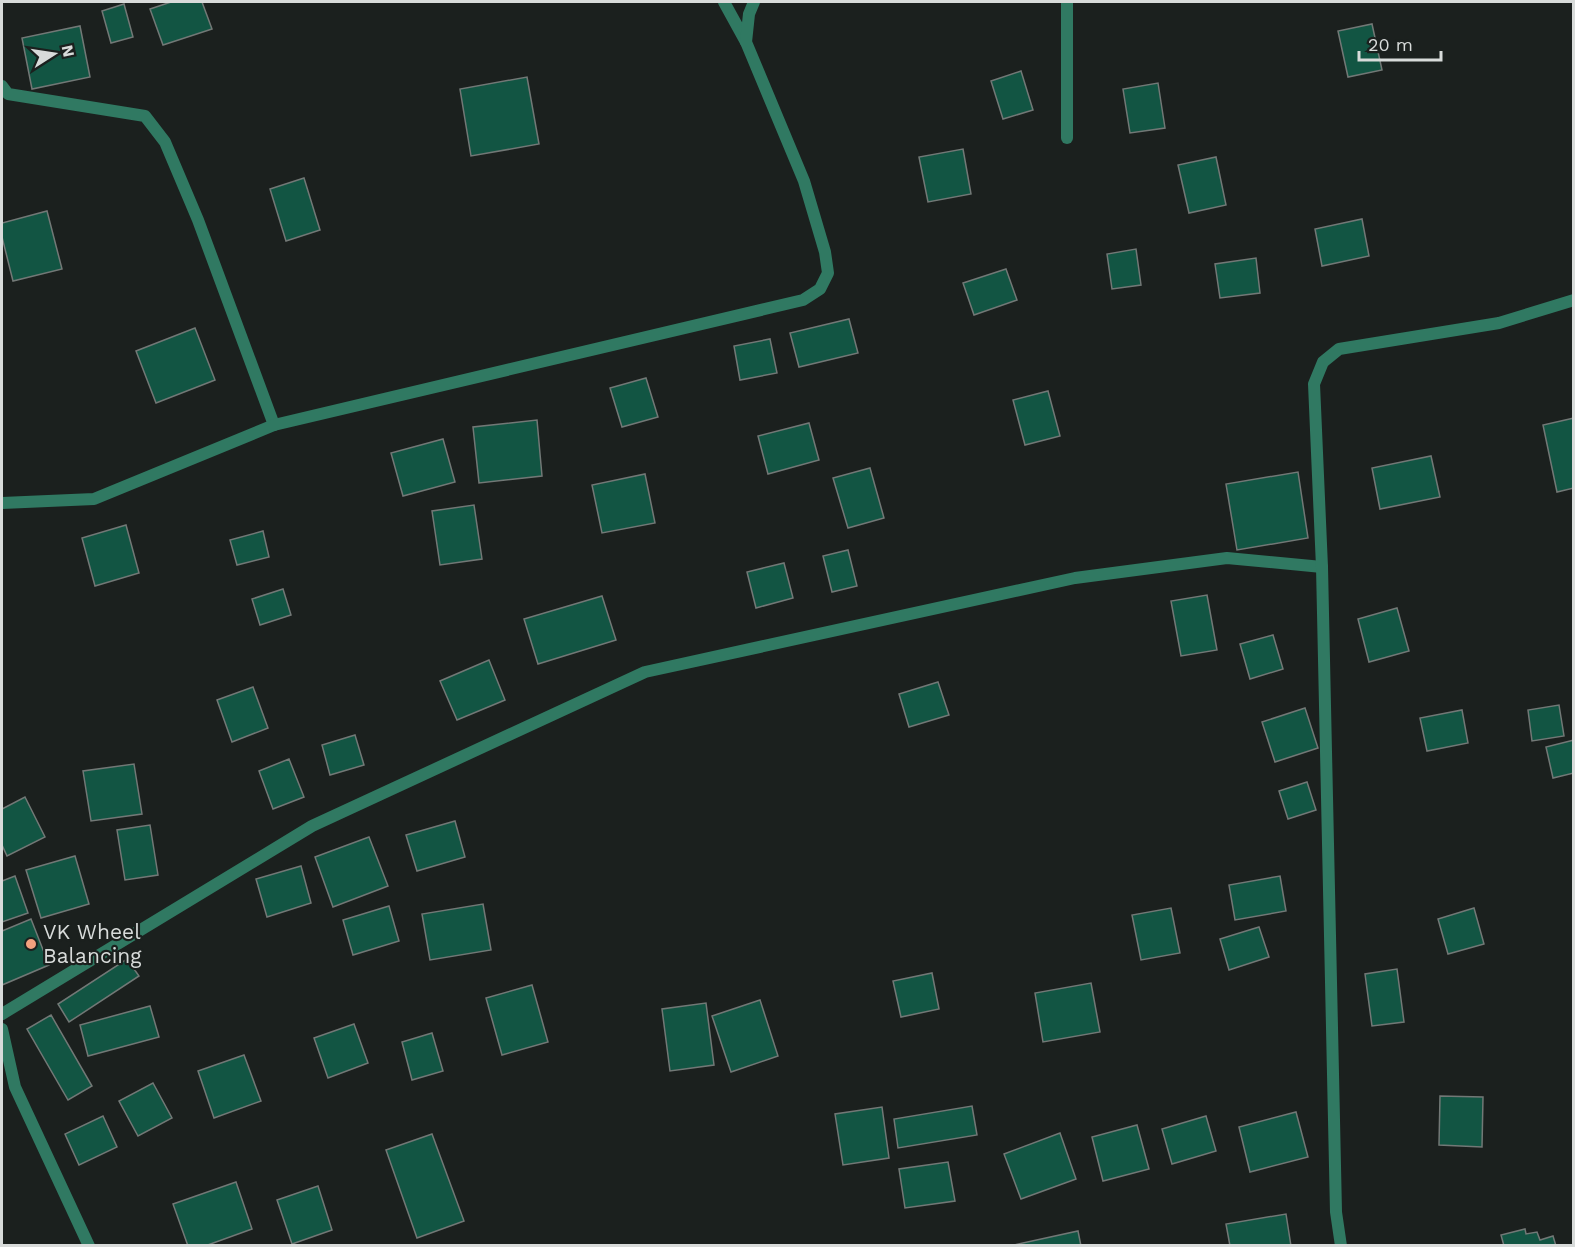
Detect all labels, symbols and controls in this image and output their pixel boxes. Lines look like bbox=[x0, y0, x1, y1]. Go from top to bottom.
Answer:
north arrow bbox=[24, 24, 84, 84]
scale bar bbox=[1359, 24, 1442, 62]
text: 20 m bbox=[1368, 34, 1413, 55]
text: N bbox=[58, 43, 79, 59]
place label: VK Wheel Balancing bbox=[43, 919, 142, 968]
marker: VK Wheel Balancing bbox=[24, 937, 38, 951]

